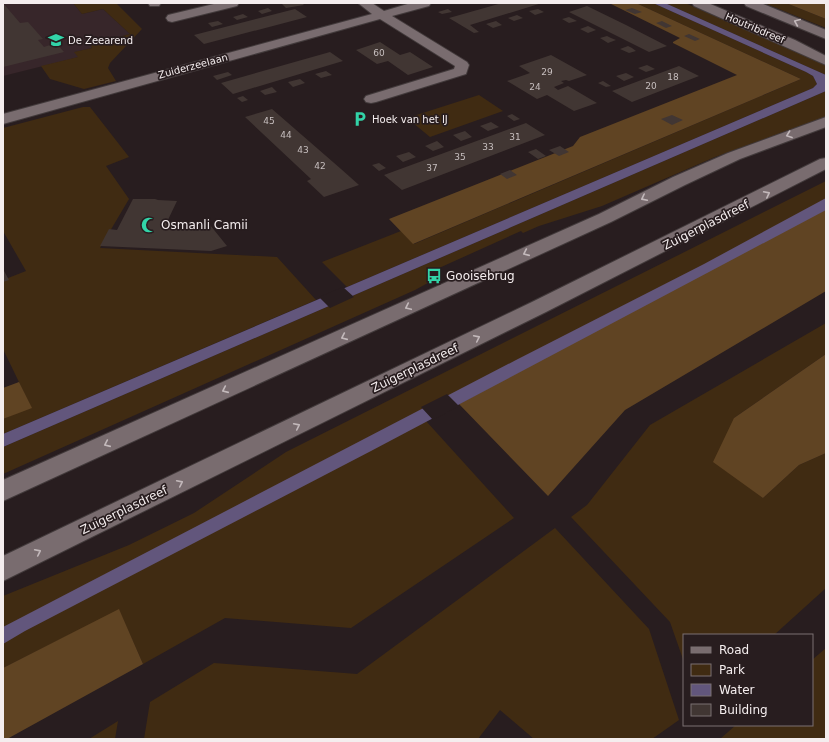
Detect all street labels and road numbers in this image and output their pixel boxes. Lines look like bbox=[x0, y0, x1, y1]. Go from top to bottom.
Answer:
street label: Houtribdreef bbox=[724, 11, 787, 46]
street label: Zuiderzeelaan bbox=[157, 51, 229, 81]
street label: Zuigerplasdreef bbox=[661, 197, 752, 253]
street label: Zuigerplasdreef bbox=[369, 341, 461, 395]
street label: Zuigerplasdreef bbox=[78, 483, 170, 537]

